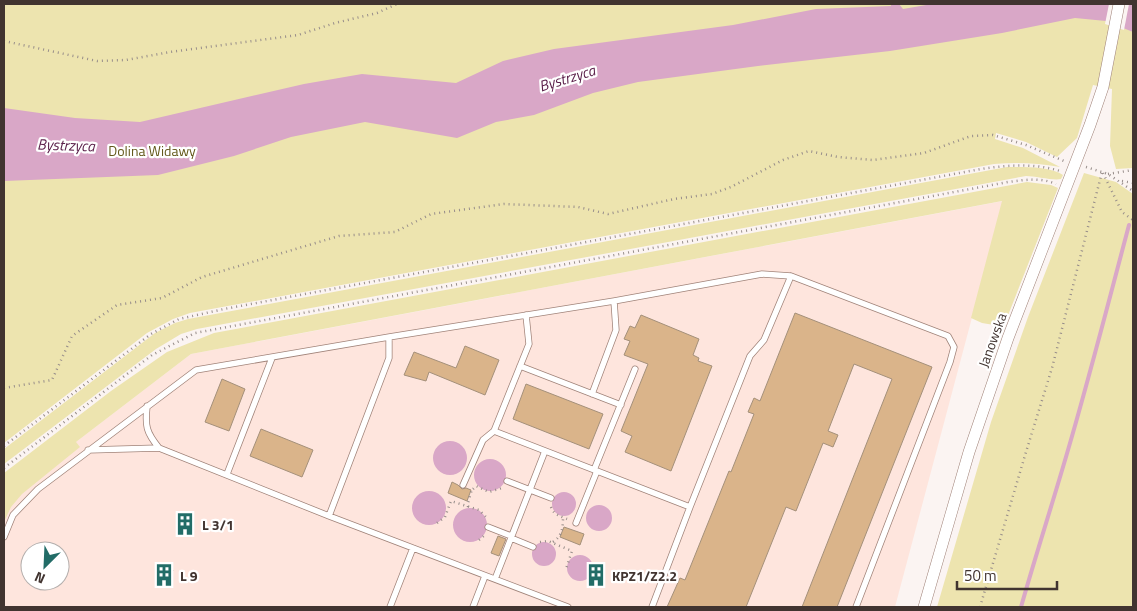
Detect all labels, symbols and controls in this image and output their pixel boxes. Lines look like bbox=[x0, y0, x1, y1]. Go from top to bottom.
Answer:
water label: Bystrzyca bbox=[536, 58, 599, 97]
water label: Bystrzyca bbox=[37, 133, 97, 158]
park label: Dolina Widawy bbox=[108, 140, 196, 161]
street label: Janowska bbox=[972, 310, 1012, 370]
building icon: L 3/1 bbox=[172, 511, 198, 537]
place label: L 3/1 bbox=[202, 514, 234, 535]
north arrow bbox=[20, 541, 70, 591]
scale bar bbox=[957, 558, 1057, 590]
building icon: L 9 bbox=[151, 562, 177, 588]
building icon: KPZ1/Z2.2 bbox=[583, 562, 609, 588]
text: 50 m bbox=[964, 564, 997, 587]
place label: L 9 bbox=[180, 565, 198, 586]
place label: KPZ1/Z2.2 bbox=[612, 565, 677, 586]
text: N bbox=[31, 567, 48, 590]

